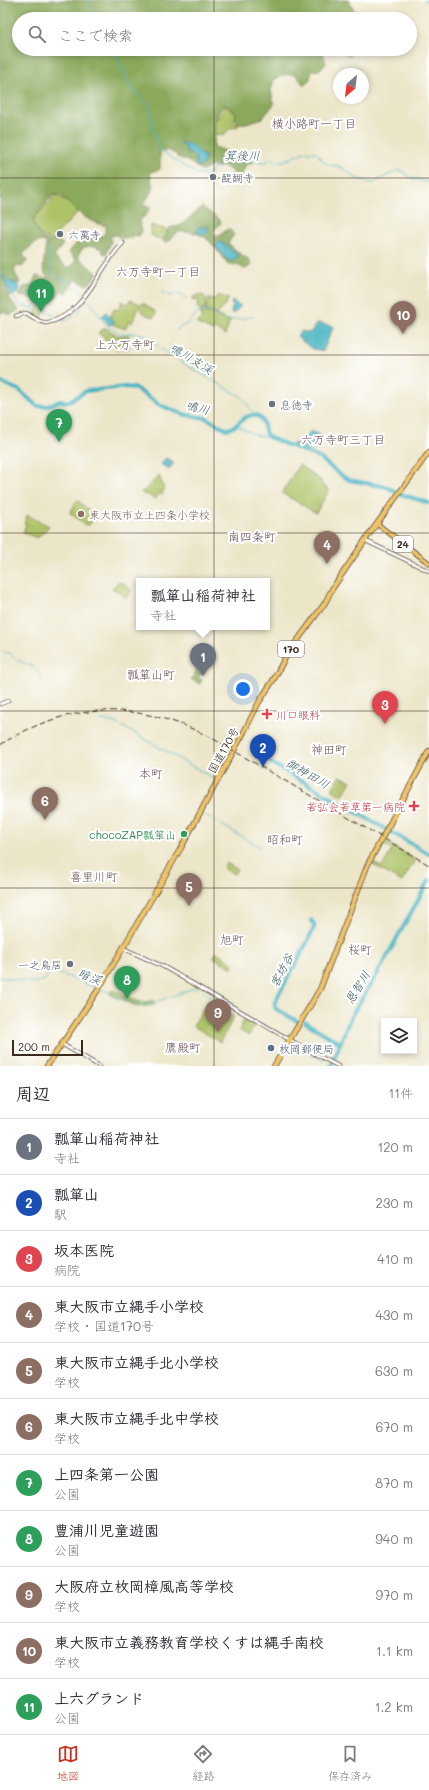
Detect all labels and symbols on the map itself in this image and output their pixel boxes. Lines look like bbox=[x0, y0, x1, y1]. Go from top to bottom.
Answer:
north arrow bbox=[333, 68, 369, 104]
district label: 横小路町一丁目 bbox=[272, 115, 356, 131]
water label: 箕後川 bbox=[224, 147, 260, 163]
place label: 醍醐寺 bbox=[221, 170, 254, 185]
marker: 醍醐寺 bbox=[208, 172, 218, 182]
place label: 六萬寺 bbox=[68, 227, 101, 242]
marker: 六萬寺 bbox=[55, 229, 65, 239]
district label: 六万寺町一丁目 bbox=[116, 263, 200, 279]
pin: 11 bbox=[28, 279, 54, 312]
pin: 10 bbox=[390, 301, 416, 334]
district label: 上六万寺町 bbox=[95, 336, 155, 352]
water label: 鳴川支渓 bbox=[167, 339, 218, 378]
water label: 鳴川 bbox=[184, 396, 212, 418]
place label: 息徳寺 bbox=[280, 397, 313, 412]
marker: 息徳寺 bbox=[267, 399, 277, 409]
pin: 7 bbox=[46, 409, 72, 442]
district label: 六万寺町三丁目 bbox=[301, 431, 385, 447]
place label: 東大阪市立上四条小学校 bbox=[89, 507, 210, 522]
marker: 東大阪市立上四条小学校 bbox=[76, 509, 86, 519]
district label: 南四条町 bbox=[228, 528, 276, 544]
pin: 4 bbox=[314, 531, 340, 564]
road number: 24 bbox=[393, 536, 413, 552]
road number: 170 bbox=[278, 641, 304, 657]
pin: 1 bbox=[190, 643, 216, 676]
district label: 瓢箪山町 bbox=[127, 666, 175, 682]
your location bbox=[233, 679, 253, 699]
pin: 3 bbox=[372, 691, 398, 724]
place label: 川口眼科 bbox=[276, 707, 320, 722]
marker: 川口眼科 bbox=[261, 708, 273, 720]
street label: 国道170号 bbox=[204, 724, 242, 776]
pin: 2 bbox=[250, 734, 276, 767]
district label: 神田町 bbox=[311, 741, 347, 757]
water label: 御神田川 bbox=[283, 754, 333, 792]
district label: 本町 bbox=[139, 765, 163, 781]
pin: 6 bbox=[32, 787, 58, 820]
place label: 若弘会若草第一病院 bbox=[306, 799, 405, 814]
marker: 若弘会若草第一病院 bbox=[408, 800, 420, 812]
place label: chocoZAP瓢箪山 bbox=[89, 827, 176, 842]
marker: chocoZAP瓢箪山 bbox=[179, 829, 189, 839]
district label: 昭和町 bbox=[267, 831, 303, 847]
district label: 喜里川町 bbox=[70, 868, 118, 884]
pin: 5 bbox=[176, 873, 202, 906]
district label: 旭町 bbox=[220, 931, 244, 947]
district label: 桜町 bbox=[348, 941, 372, 957]
water label: 客坊谷 bbox=[265, 949, 297, 990]
place label: 一之鳥居 bbox=[18, 957, 62, 972]
marker: 一之鳥居 bbox=[65, 959, 75, 969]
water label: 暗渓 bbox=[76, 964, 105, 988]
pin: 8 bbox=[114, 966, 140, 999]
water label: 恩智川 bbox=[341, 967, 373, 1007]
pin: 9 bbox=[205, 999, 231, 1032]
scale bar bbox=[12, 1038, 83, 1057]
district label: 鷹殿町 bbox=[165, 1039, 201, 1055]
place label: 枚岡郵便局 bbox=[279, 1041, 334, 1056]
marker: 枚岡郵便局 bbox=[266, 1043, 276, 1053]

